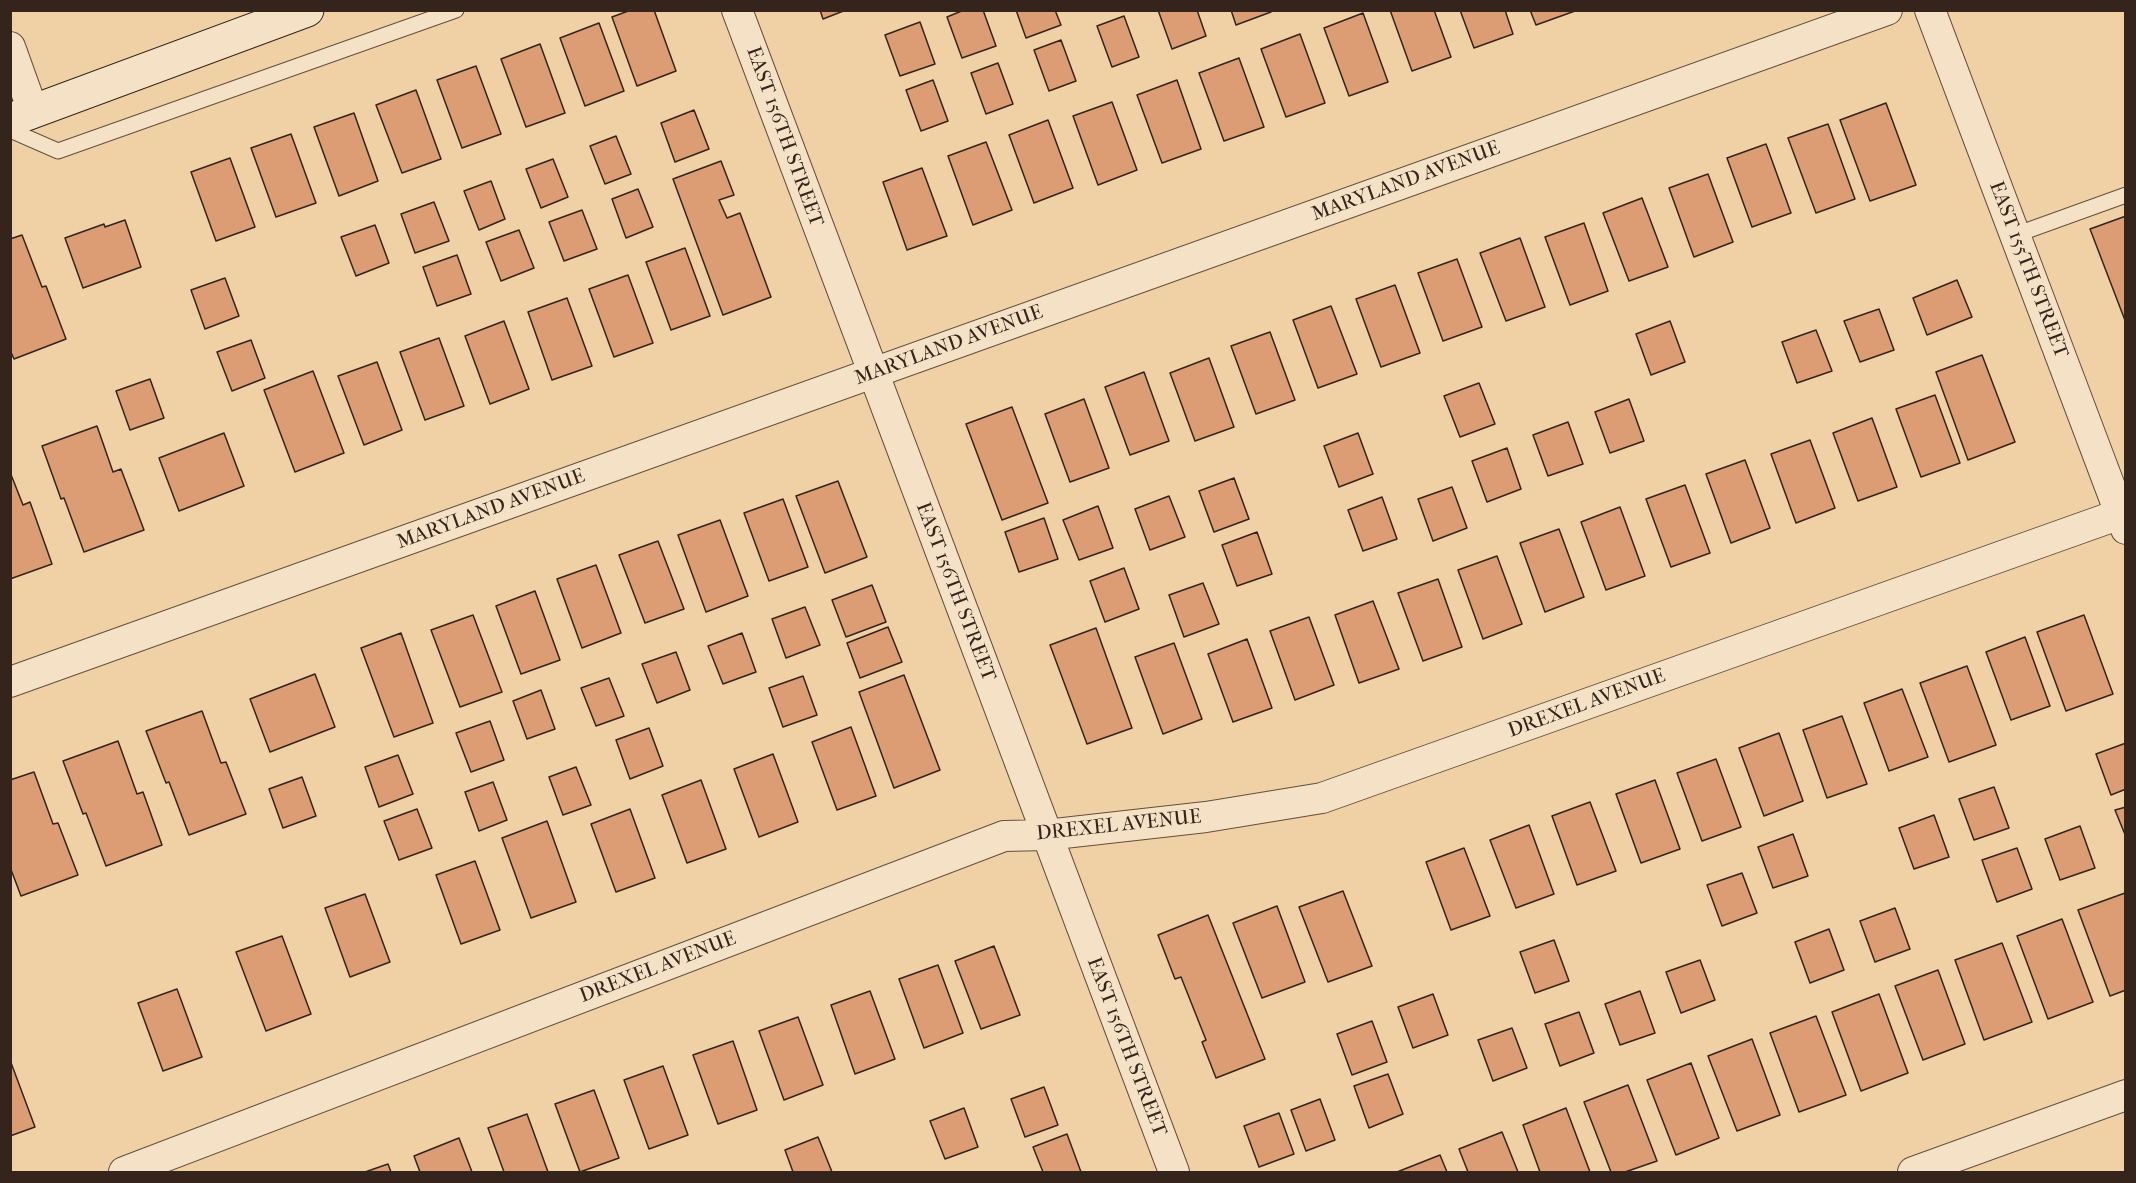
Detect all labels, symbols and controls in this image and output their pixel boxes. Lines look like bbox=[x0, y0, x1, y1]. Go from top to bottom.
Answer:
street label: EAST 156TH STREET bbox=[740, 44, 828, 230]
street label: MARYLAND AVENUE bbox=[1309, 137, 1503, 227]
street label: EAST 155TH STREET bbox=[1983, 178, 2073, 362]
street label: MARYLAND AVENUE bbox=[852, 301, 1046, 391]
street label: MARYLAND AVENUE bbox=[394, 465, 588, 555]
street label: EAST 156TH STREET bbox=[910, 499, 1000, 685]
street label: DREXEL AVENUE bbox=[1505, 664, 1669, 744]
street label: DREXEL AVENUE bbox=[1035, 805, 1203, 847]
street label: DREXEL AVENUE bbox=[576, 927, 740, 1009]
street label: EAST 156TH STREET bbox=[1081, 954, 1171, 1140]

